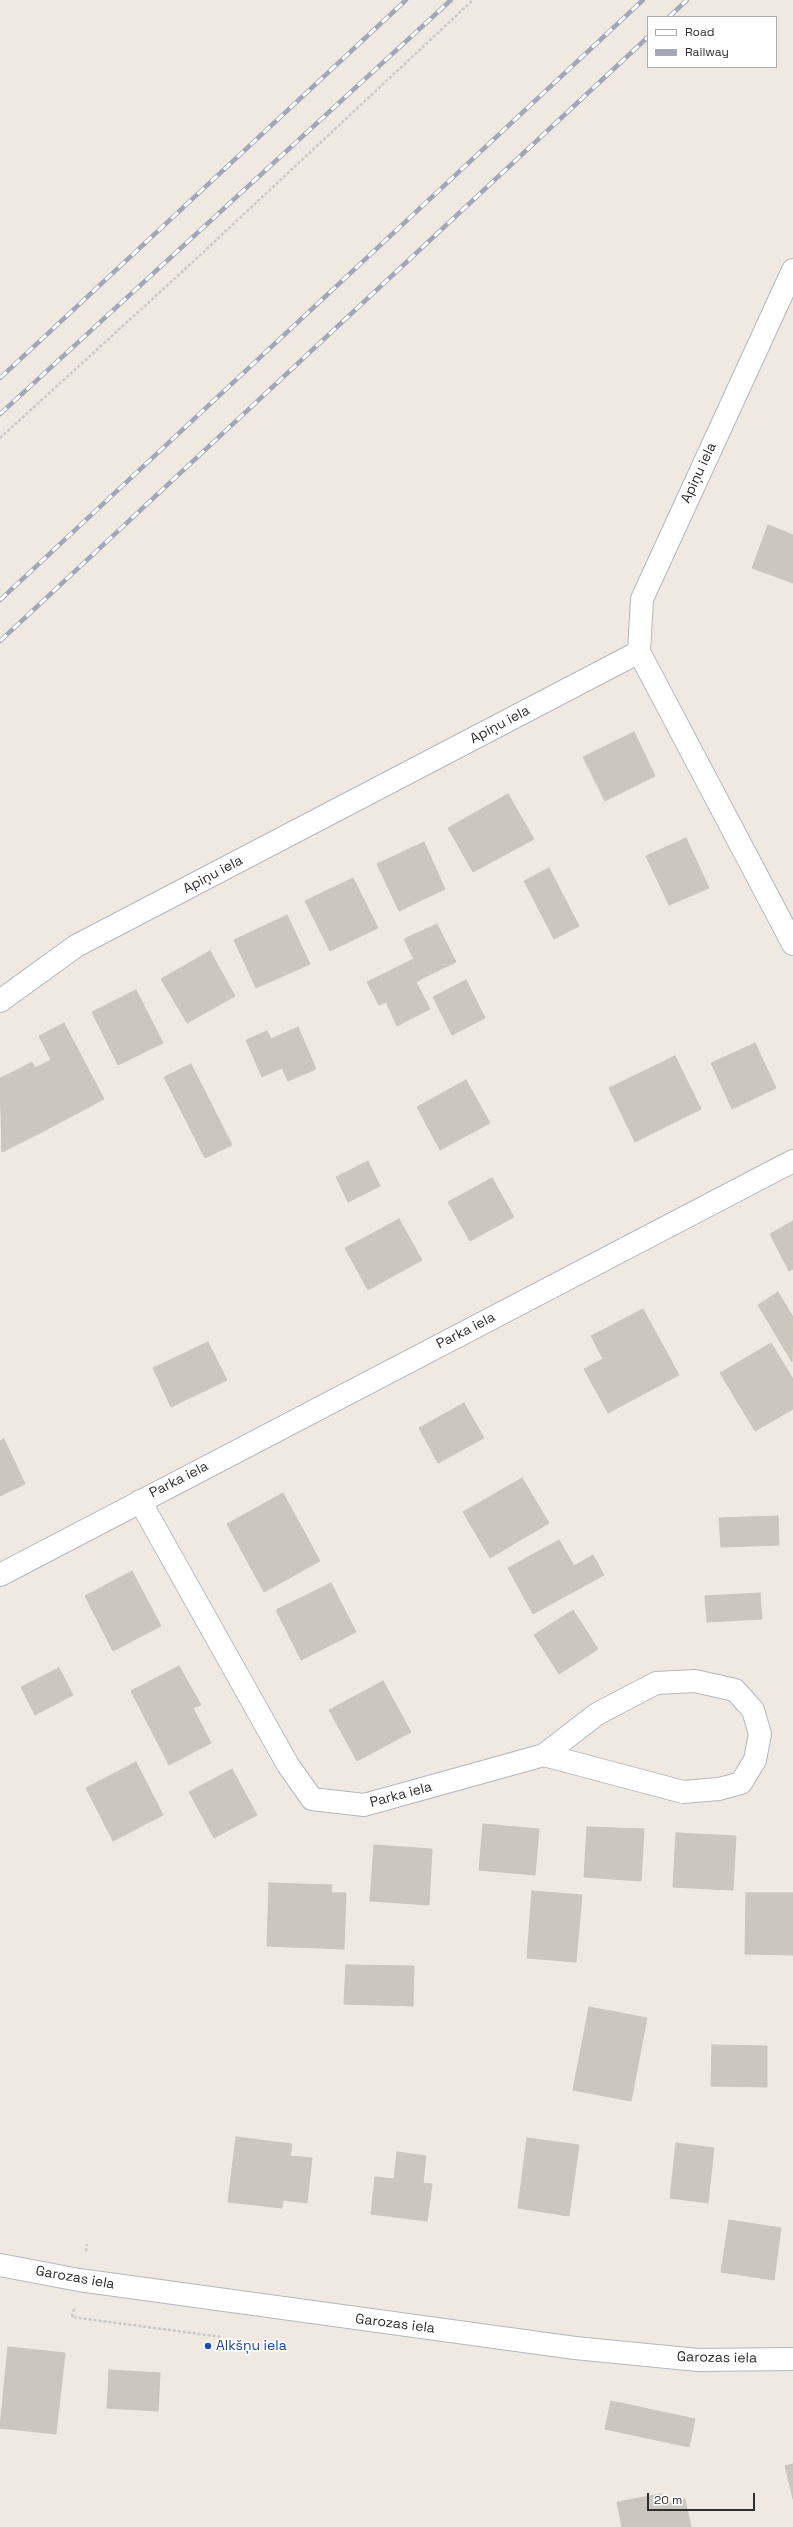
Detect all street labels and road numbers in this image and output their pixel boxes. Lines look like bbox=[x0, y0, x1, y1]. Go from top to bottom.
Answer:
street label: Apiņu iela bbox=[678, 440, 720, 506]
street label: Apiņu iela bbox=[467, 702, 533, 748]
street label: Apiņu iela bbox=[180, 852, 246, 898]
street label: Parka iela bbox=[434, 1309, 498, 1353]
street label: Parka iela bbox=[147, 1458, 211, 1502]
street label: Parka iela bbox=[368, 1779, 434, 1811]
street label: Garozas iela bbox=[34, 2263, 116, 2293]
street label: Garozas iela bbox=[354, 2311, 436, 2337]
street label: Garozas iela bbox=[677, 2349, 757, 2367]

